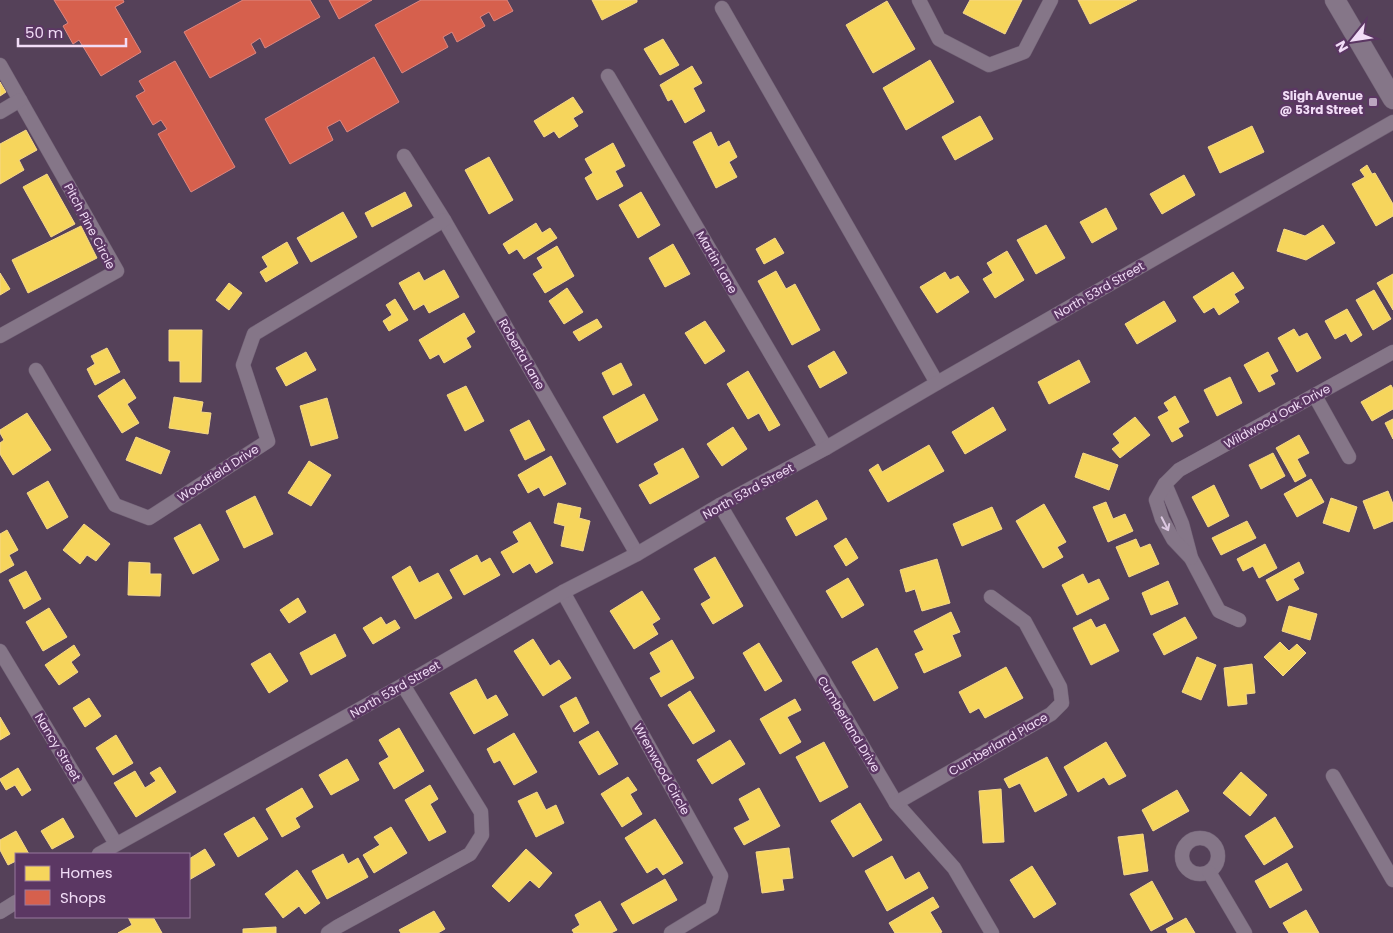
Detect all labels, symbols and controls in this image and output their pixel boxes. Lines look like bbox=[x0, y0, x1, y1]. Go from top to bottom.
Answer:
scale bar bbox=[18, 15, 125, 47]
north arrow bbox=[1328, 15, 1378, 65]
text: 50 m bbox=[25, 22, 63, 43]
text: N bbox=[1330, 37, 1353, 56]
place label: Sligh Avenue @ 53rd Street bbox=[1280, 87, 1364, 118]
marker: Sligh Avenue @ 53rd Street bbox=[1367, 96, 1379, 108]
street label: Pitch Pine Circle bbox=[60, 180, 120, 272]
street label: Martin Lane bbox=[692, 228, 742, 296]
street label: North 53rd Street bbox=[1051, 257, 1147, 323]
street label: Roberta Lane bbox=[495, 315, 549, 393]
street label: Wildwood Oak Drive bbox=[1221, 380, 1333, 452]
street label: Woodfield Drive bbox=[174, 440, 262, 506]
street label: North 53rd Street bbox=[700, 459, 796, 523]
one-way arrow bbox=[1161, 516, 1170, 531]
street label: North 53rd Street bbox=[347, 656, 443, 722]
street label: Cumberland Drive bbox=[814, 673, 884, 775]
street label: Cumberland Place bbox=[945, 709, 1051, 779]
street label: Nancy Street bbox=[31, 710, 85, 784]
street label: Wrenwood Circle bbox=[630, 720, 694, 818]
legend bbox=[15, 853, 190, 918]
text: Homes bbox=[60, 862, 113, 883]
text: Shops bbox=[60, 887, 106, 908]

